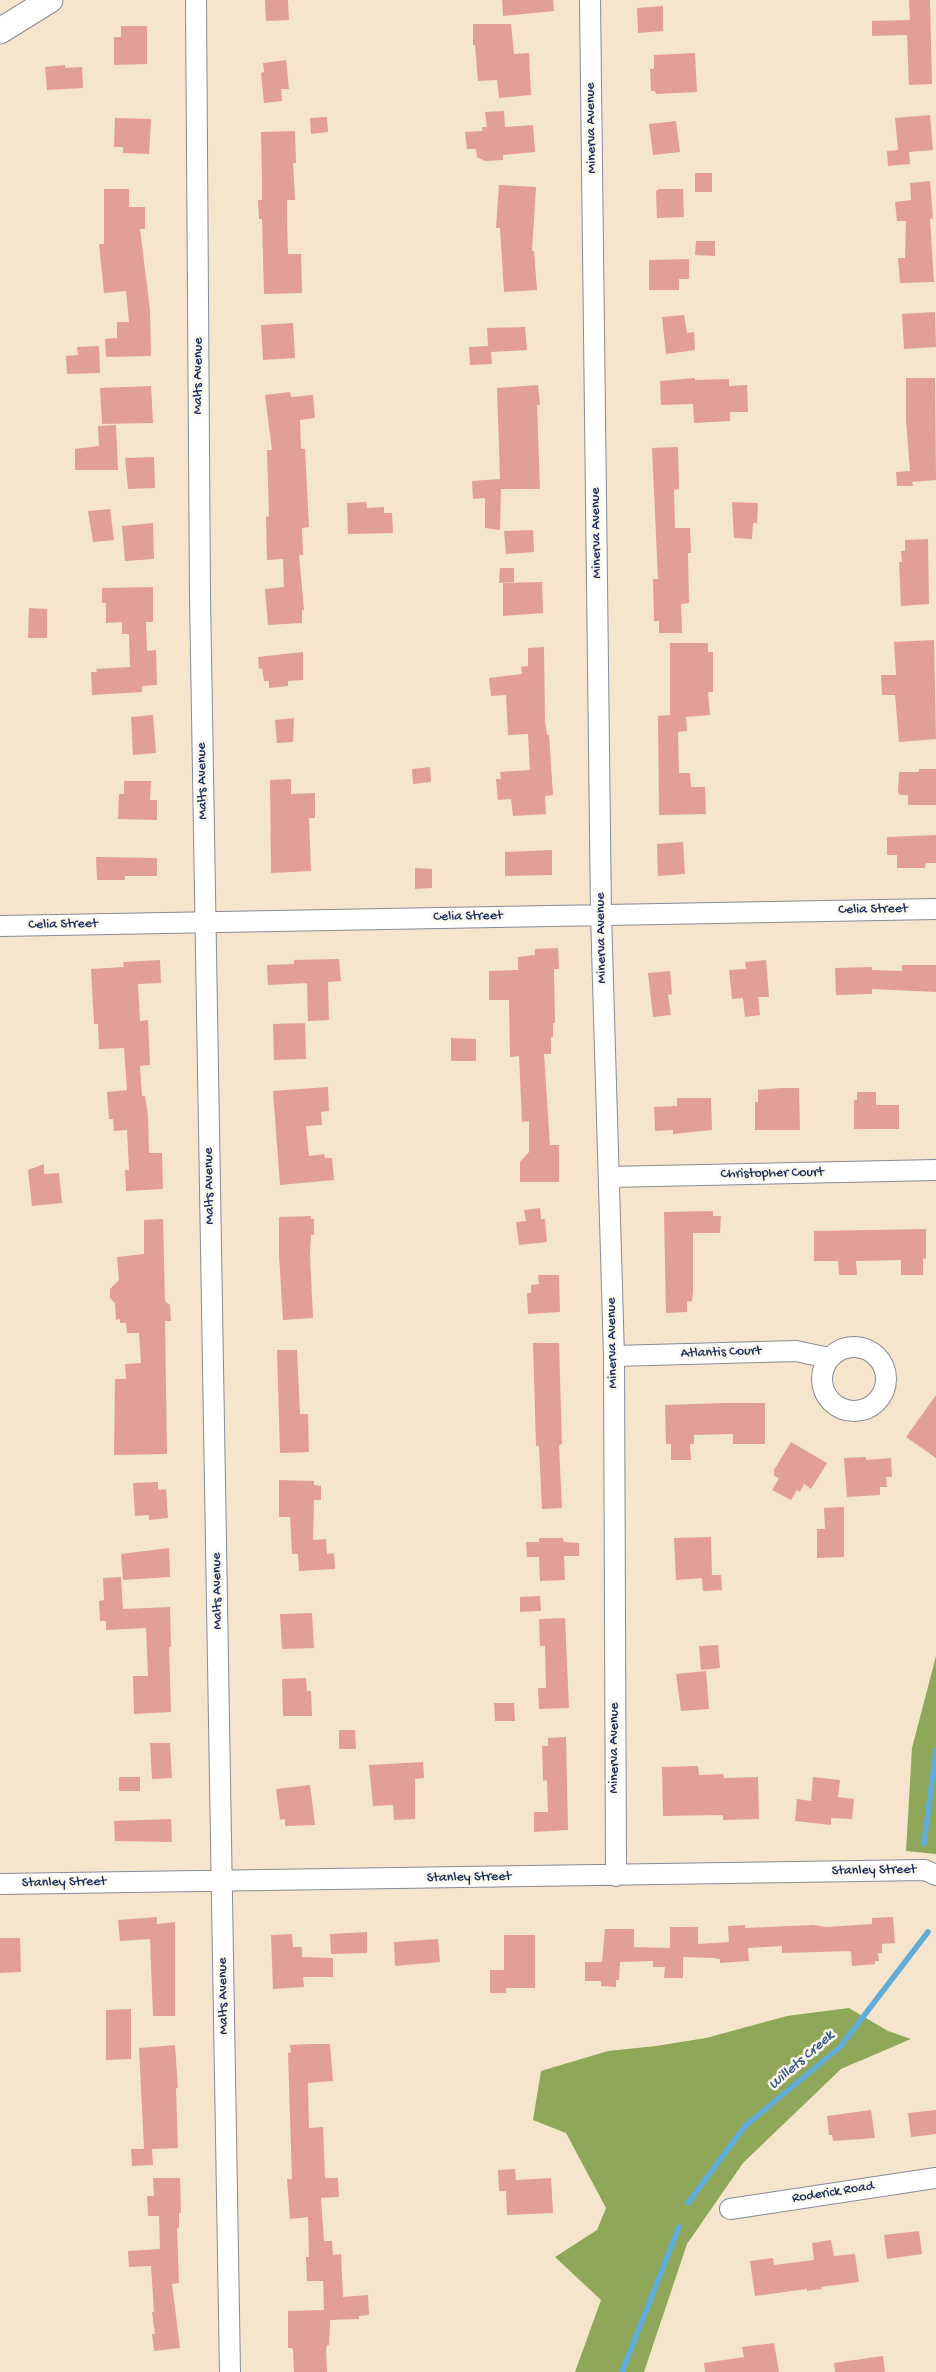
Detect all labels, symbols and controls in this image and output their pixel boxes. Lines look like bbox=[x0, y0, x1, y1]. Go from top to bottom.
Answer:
street label: Minerva Avenue bbox=[583, 82, 601, 174]
street label: Malts Avenue bbox=[191, 338, 207, 414]
street label: Minerva Avenue bbox=[588, 487, 606, 579]
street label: Malts Avenue bbox=[194, 742, 212, 820]
street label: Minerva Avenue bbox=[593, 892, 611, 984]
street label: Celia Street bbox=[838, 901, 908, 919]
street label: Celia Street bbox=[433, 908, 503, 926]
street label: Celia Street bbox=[28, 916, 98, 934]
street label: Malts Avenue bbox=[201, 1147, 219, 1225]
street label: Christopher Court bbox=[720, 1165, 824, 1183]
street label: Minerva Avenue bbox=[604, 1297, 622, 1389]
street label: Atlantis Court bbox=[680, 1343, 762, 1363]
street label: Malts Avenue bbox=[209, 1552, 227, 1630]
street label: Minerva Avenue bbox=[607, 1703, 623, 1793]
street label: Stanley Street bbox=[832, 1862, 916, 1880]
street label: Stanley Street bbox=[427, 1869, 511, 1887]
street label: Stanley Street bbox=[22, 1874, 106, 1892]
street label: Malts Avenue bbox=[215, 1957, 233, 2035]
water label: Willets Creek bbox=[765, 2028, 839, 2094]
street label: Roderick Road bbox=[791, 2178, 875, 2208]

